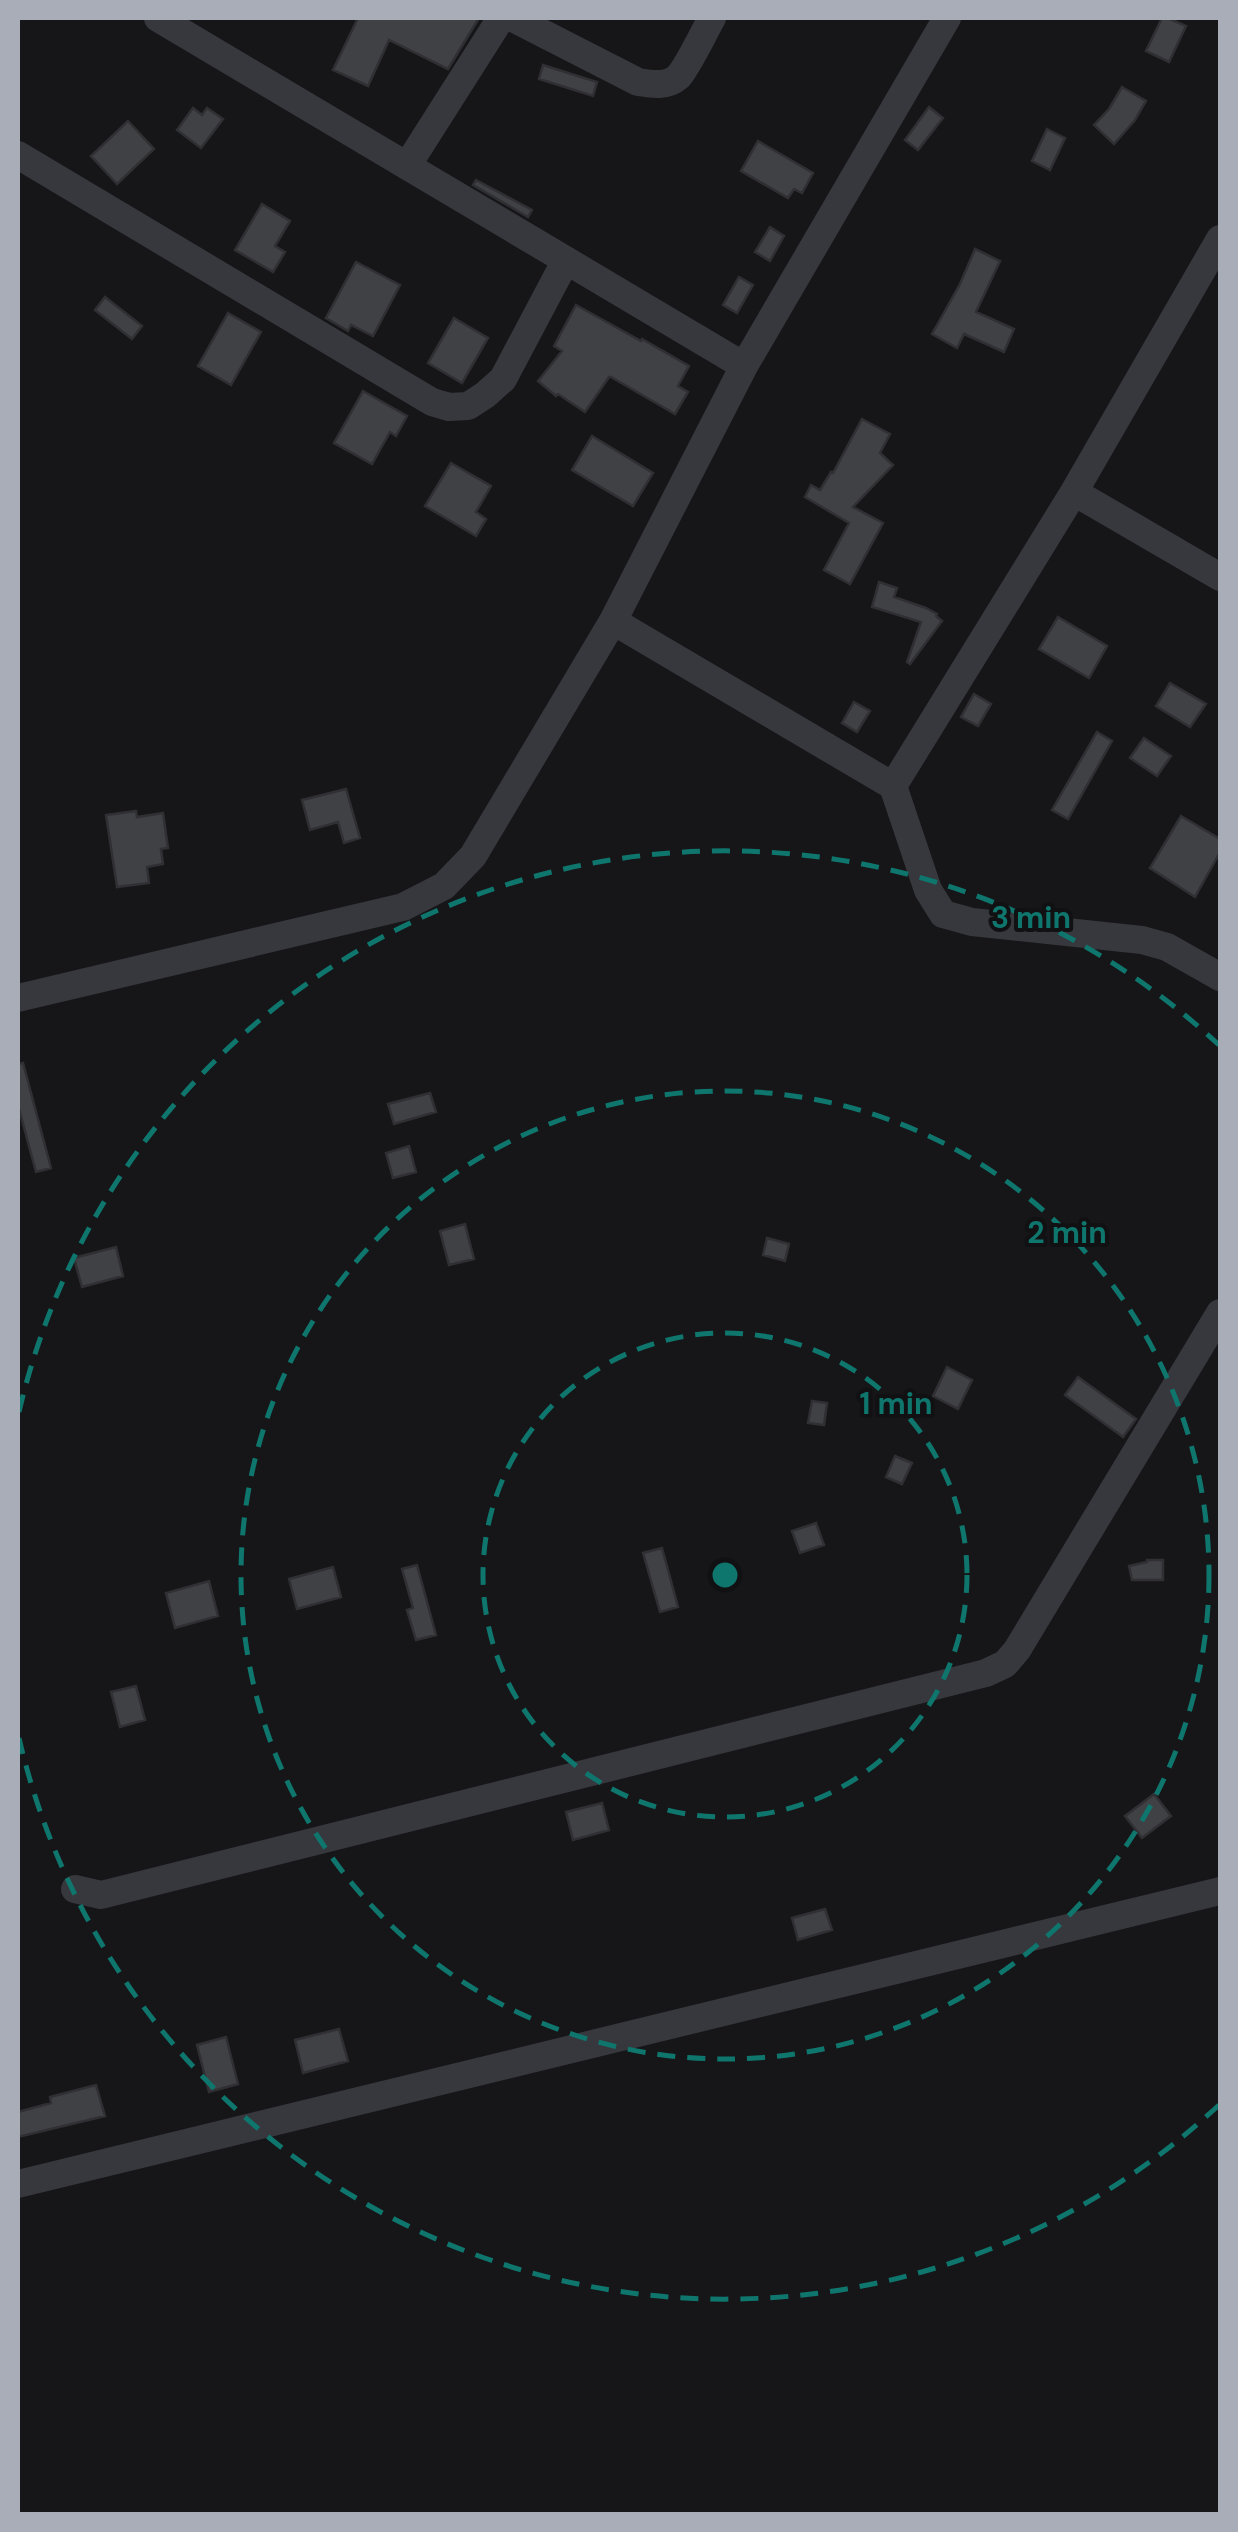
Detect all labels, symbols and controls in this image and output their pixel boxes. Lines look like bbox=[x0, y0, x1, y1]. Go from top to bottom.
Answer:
text: 3 min bbox=[991, 898, 1071, 937]
text: 2 min bbox=[1027, 1213, 1107, 1252]
text: 1 min bbox=[860, 1384, 932, 1423]
centre of rings bbox=[707, 1557, 743, 1593]

